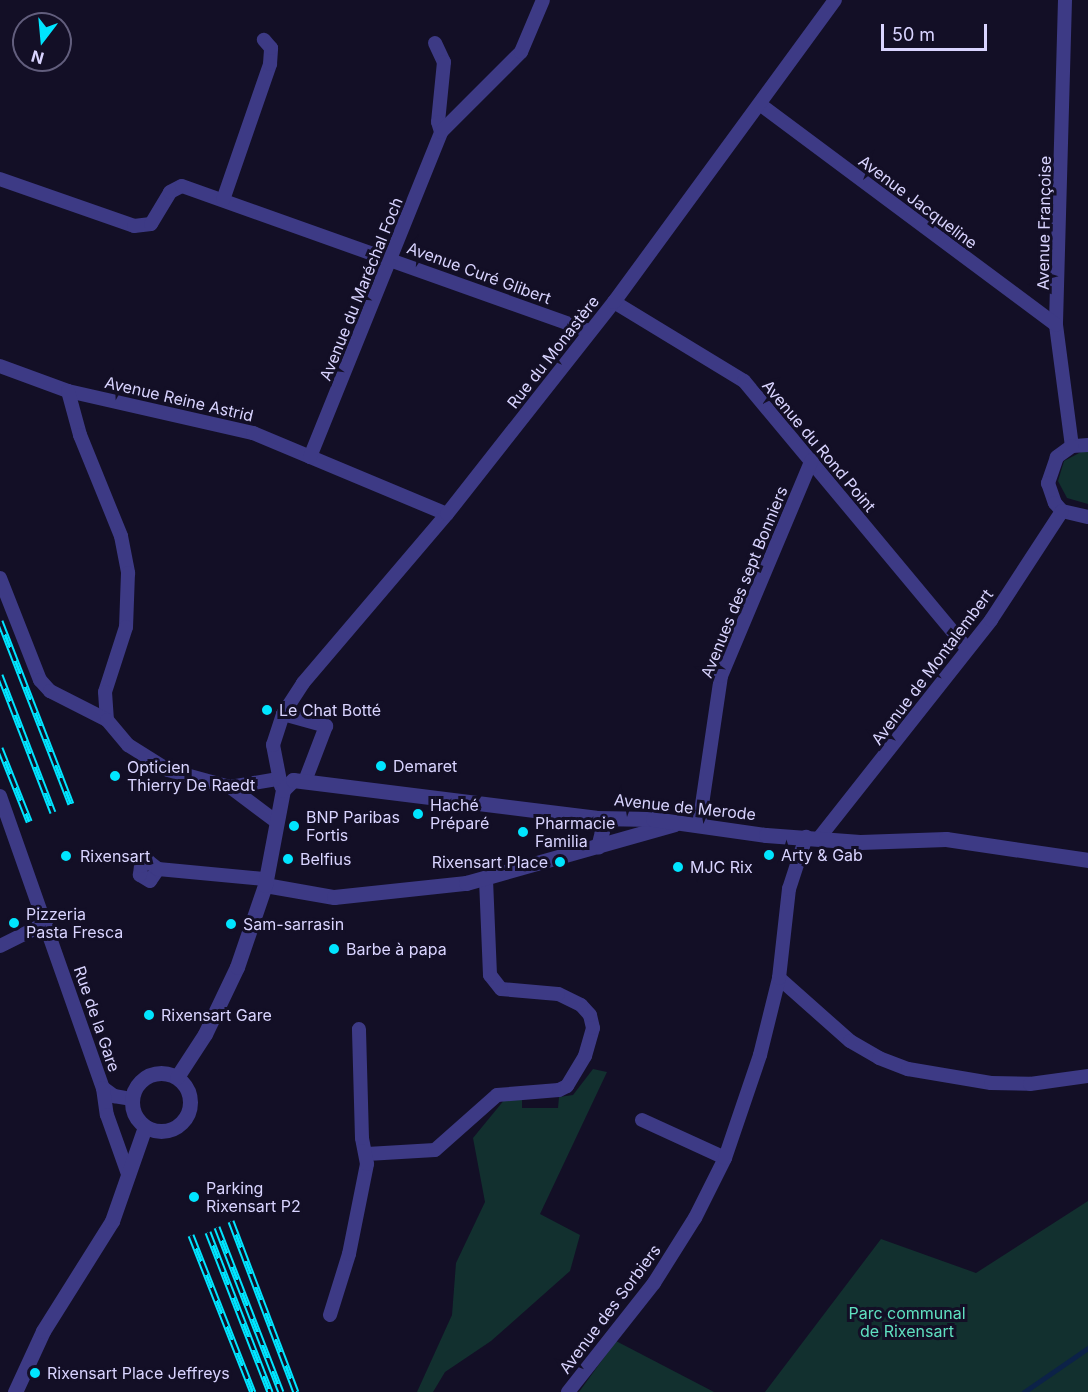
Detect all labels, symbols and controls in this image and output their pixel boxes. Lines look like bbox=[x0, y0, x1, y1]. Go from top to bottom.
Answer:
north arrow bbox=[12, 12, 72, 72]
scale bar bbox=[884, 12, 990, 50]
text: 50 m bbox=[892, 24, 935, 45]
text: N bbox=[29, 46, 46, 69]
street label: Avenue Jacqueline bbox=[855, 151, 981, 253]
street label: Avenue Françoise bbox=[1033, 156, 1055, 290]
street label: Avenue du Maréchal Foch bbox=[315, 195, 407, 383]
street label: Avenue Curé Glibert bbox=[404, 238, 554, 308]
street label: Rue du Monastère bbox=[503, 292, 603, 412]
street label: Avenue Reine Astrid bbox=[103, 373, 255, 425]
street label: Avenue du Rond Point bbox=[758, 376, 880, 516]
street label: Avenues des sept Bonniers bbox=[697, 483, 791, 681]
street label: Avenue de Montalembert bbox=[867, 585, 997, 749]
place label: Le Chat Botté bbox=[279, 700, 381, 720]
marker: Le Chat Botté bbox=[260, 703, 274, 717]
place label: Demaret bbox=[393, 756, 457, 776]
place label: Opticien Thierry De Raedt bbox=[127, 757, 255, 795]
marker: Demaret bbox=[374, 759, 388, 773]
marker: Opticien Thierry De Raedt bbox=[108, 769, 122, 783]
street label: Avenue de Merode bbox=[613, 790, 757, 824]
place label: Haché Préparé bbox=[430, 795, 489, 833]
place label: BNP Paribas Fortis bbox=[306, 807, 400, 845]
marker: Haché Préparé bbox=[411, 807, 425, 821]
place label: Pharmacie Familia bbox=[535, 813, 615, 851]
marker: BNP Paribas Fortis bbox=[287, 819, 301, 833]
marker: Pharmacie Familia bbox=[516, 825, 530, 839]
place label: Arty & Gab bbox=[781, 845, 863, 865]
place label: Rixensart bbox=[80, 846, 150, 866]
marker: Rixensart bbox=[57, 847, 75, 865]
marker: Arty & Gab bbox=[762, 848, 776, 862]
place label: Belfius bbox=[300, 849, 351, 869]
marker: Belfius bbox=[281, 852, 295, 866]
place label: Rixensart Place bbox=[432, 852, 548, 872]
marker: Rixensart Place bbox=[553, 855, 567, 869]
place label: MJC Rix bbox=[690, 857, 753, 877]
marker: MJC Rix bbox=[671, 860, 685, 874]
place label: Pizzeria Pasta Fresca bbox=[26, 904, 123, 942]
place label: Sam-sarrasin bbox=[243, 914, 344, 934]
marker: Pizzeria Pasta Fresca bbox=[7, 916, 21, 930]
marker: Sam-sarrasin bbox=[224, 917, 238, 931]
place label: Barbe à papa bbox=[346, 939, 447, 959]
marker: Barbe à papa bbox=[327, 942, 341, 956]
street label: Rue de la Gare bbox=[70, 964, 124, 1074]
place label: Rixensart Gare bbox=[161, 1005, 272, 1025]
marker: Rixensart Gare bbox=[142, 1008, 156, 1022]
place label: Parking Rixensart P2 bbox=[206, 1178, 301, 1216]
marker: Parking Rixensart P2 bbox=[187, 1190, 201, 1204]
street label: Avenue des Sorbiers bbox=[555, 1241, 665, 1377]
park label: Parc communal de Rixensart bbox=[848, 1303, 966, 1341]
place label: Rixensart Place Jeffreys bbox=[47, 1363, 230, 1383]
marker: Rixensart Place Jeffreys bbox=[28, 1366, 42, 1380]

